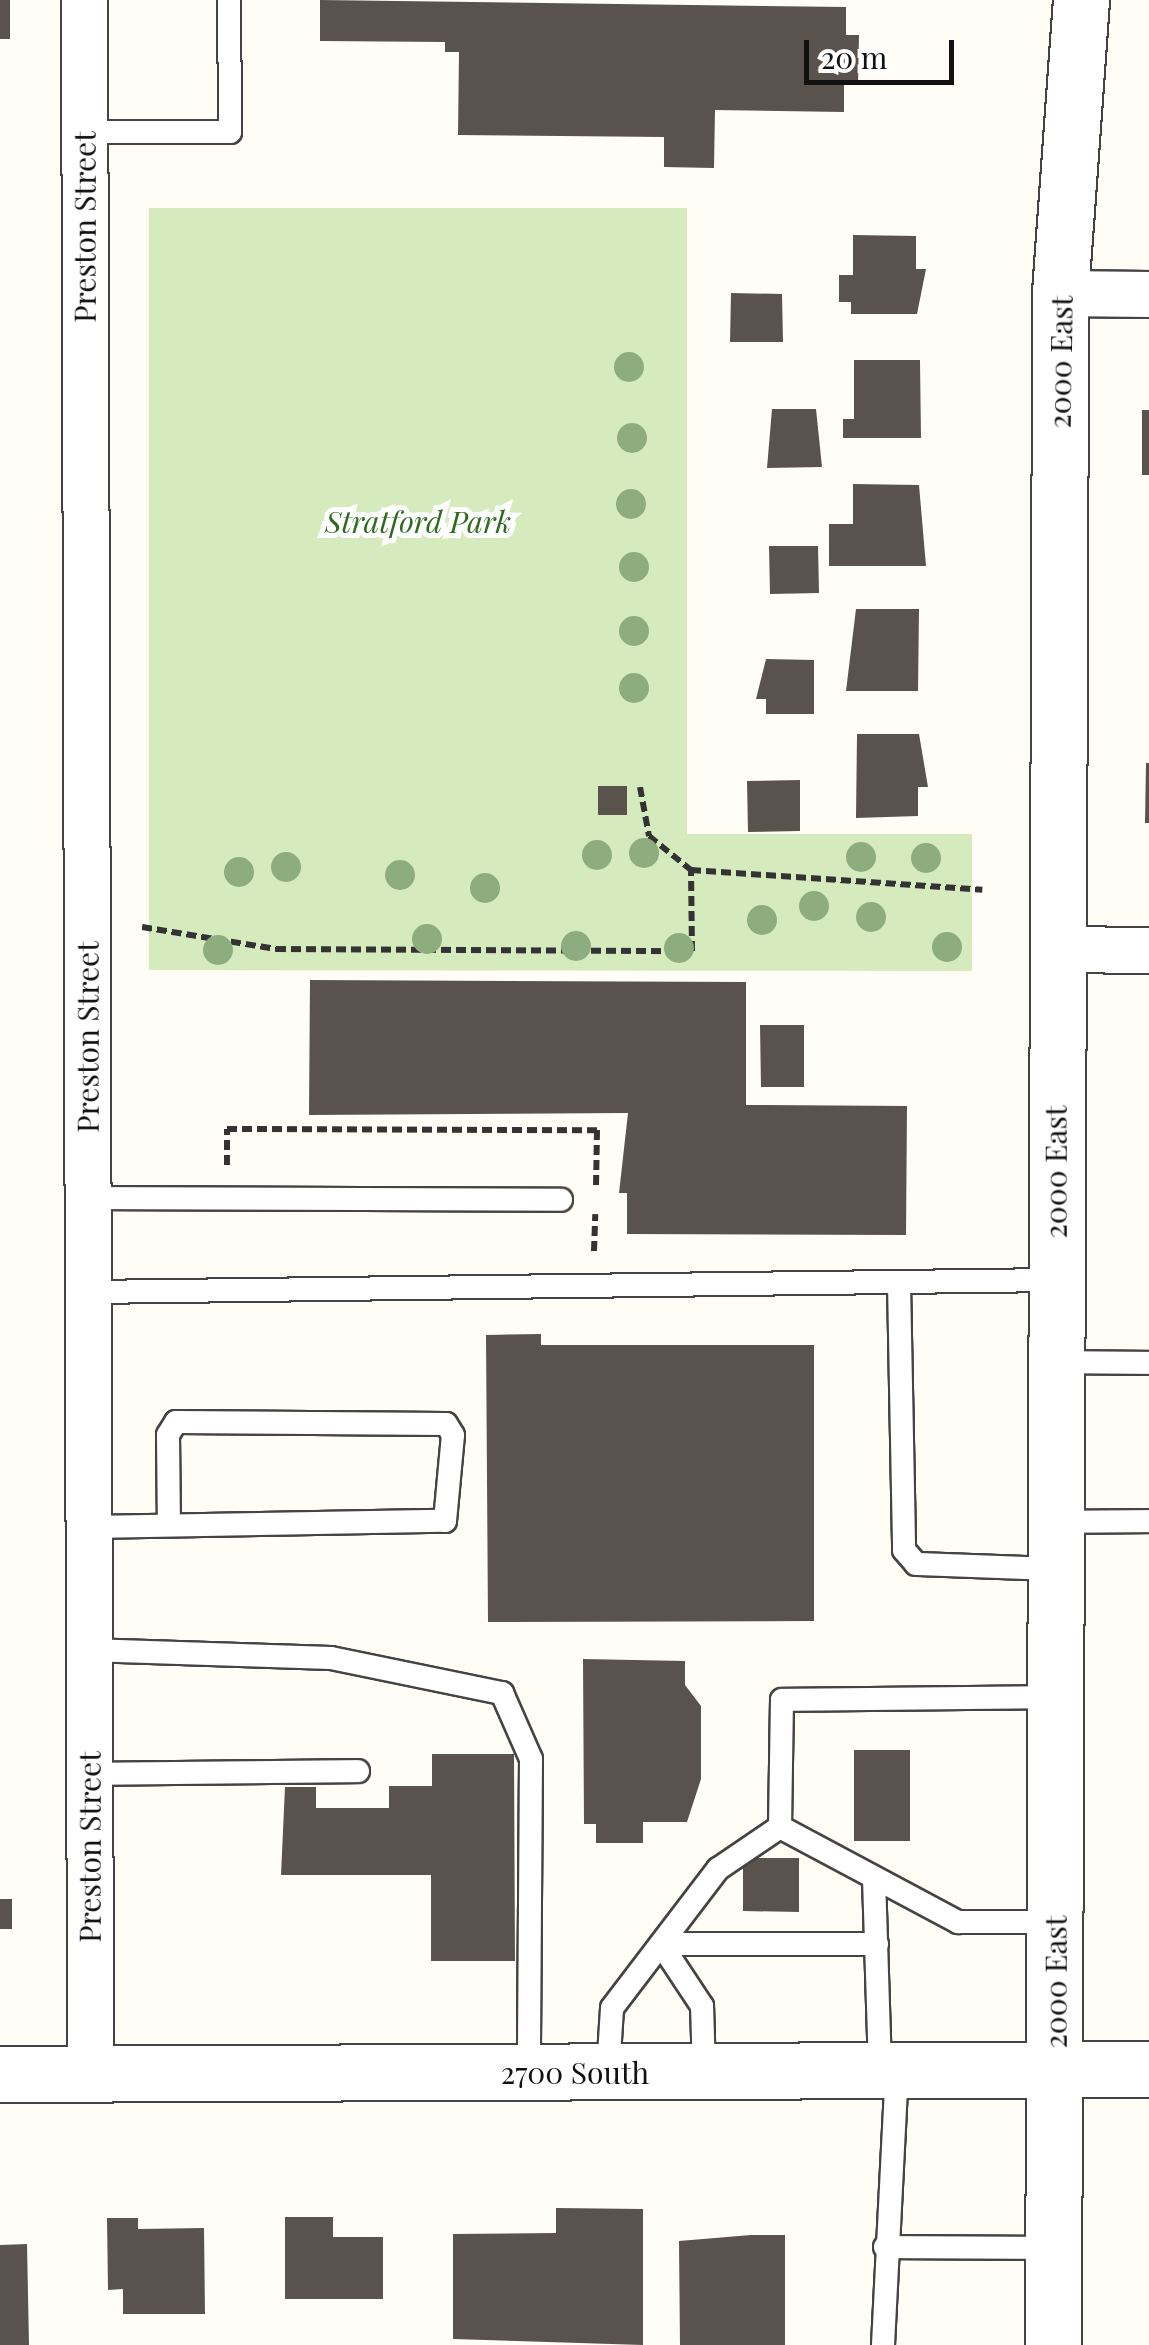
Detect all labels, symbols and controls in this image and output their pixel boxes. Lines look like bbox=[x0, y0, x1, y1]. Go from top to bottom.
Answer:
scale bar bbox=[809, 20, 959, 82]
text: 20 m bbox=[821, 37, 887, 77]
street label: Preston Street bbox=[66, 131, 102, 323]
street label: 2000 East bbox=[1041, 295, 1079, 429]
park label: Stratford Park bbox=[325, 503, 511, 539]
street label: Preston Street bbox=[69, 941, 105, 1133]
street label: 2000 East bbox=[1037, 1105, 1073, 1239]
street label: Preston Street bbox=[71, 1751, 107, 1943]
street label: 2000 East bbox=[1037, 1915, 1073, 2049]
street label: 2700 South bbox=[501, 2054, 649, 2090]

